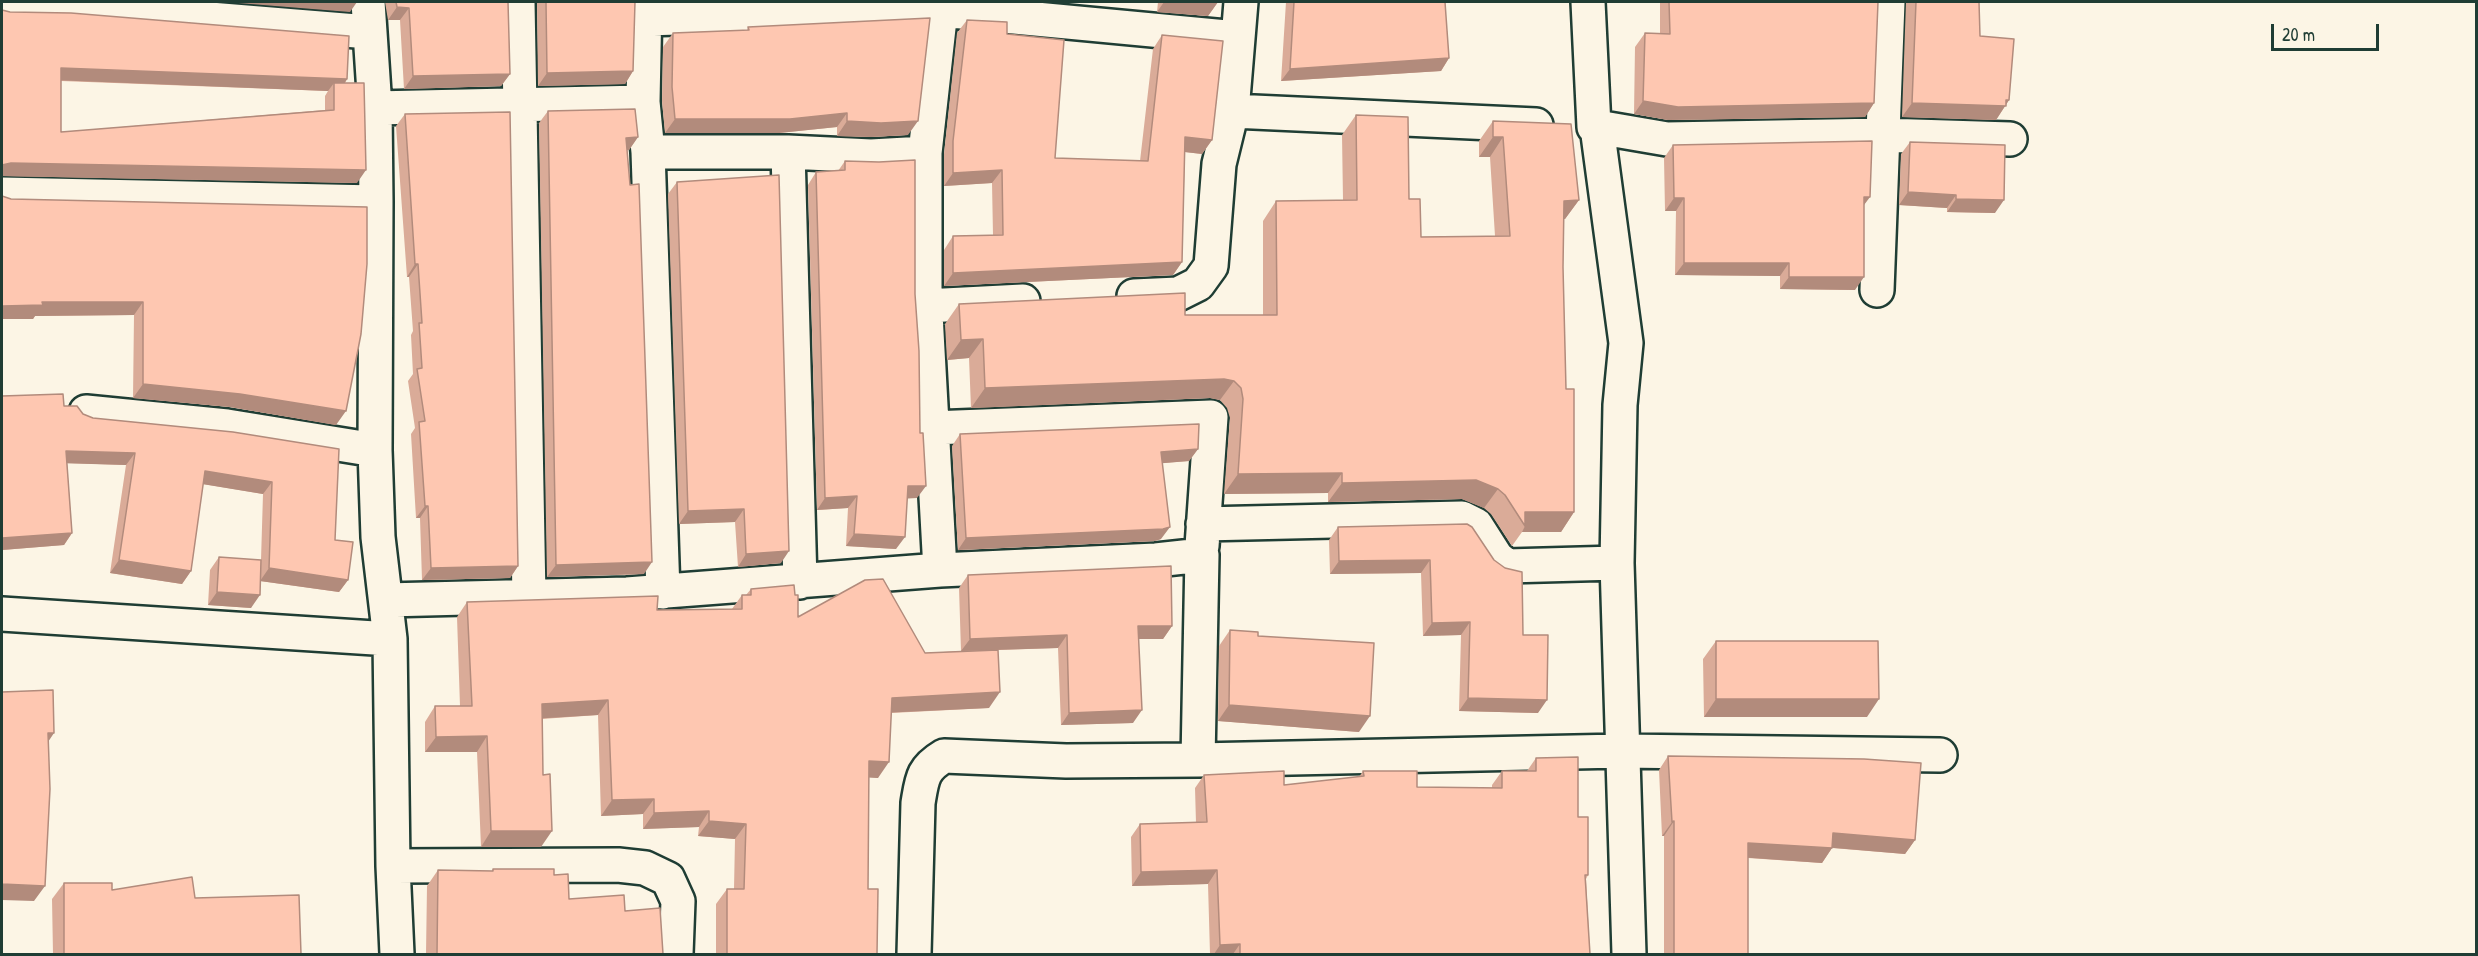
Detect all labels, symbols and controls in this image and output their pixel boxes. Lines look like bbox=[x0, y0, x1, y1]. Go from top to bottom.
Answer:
scale bar bbox=[2274, 12, 2382, 50]
text: 20 m bbox=[2282, 22, 2315, 47]

